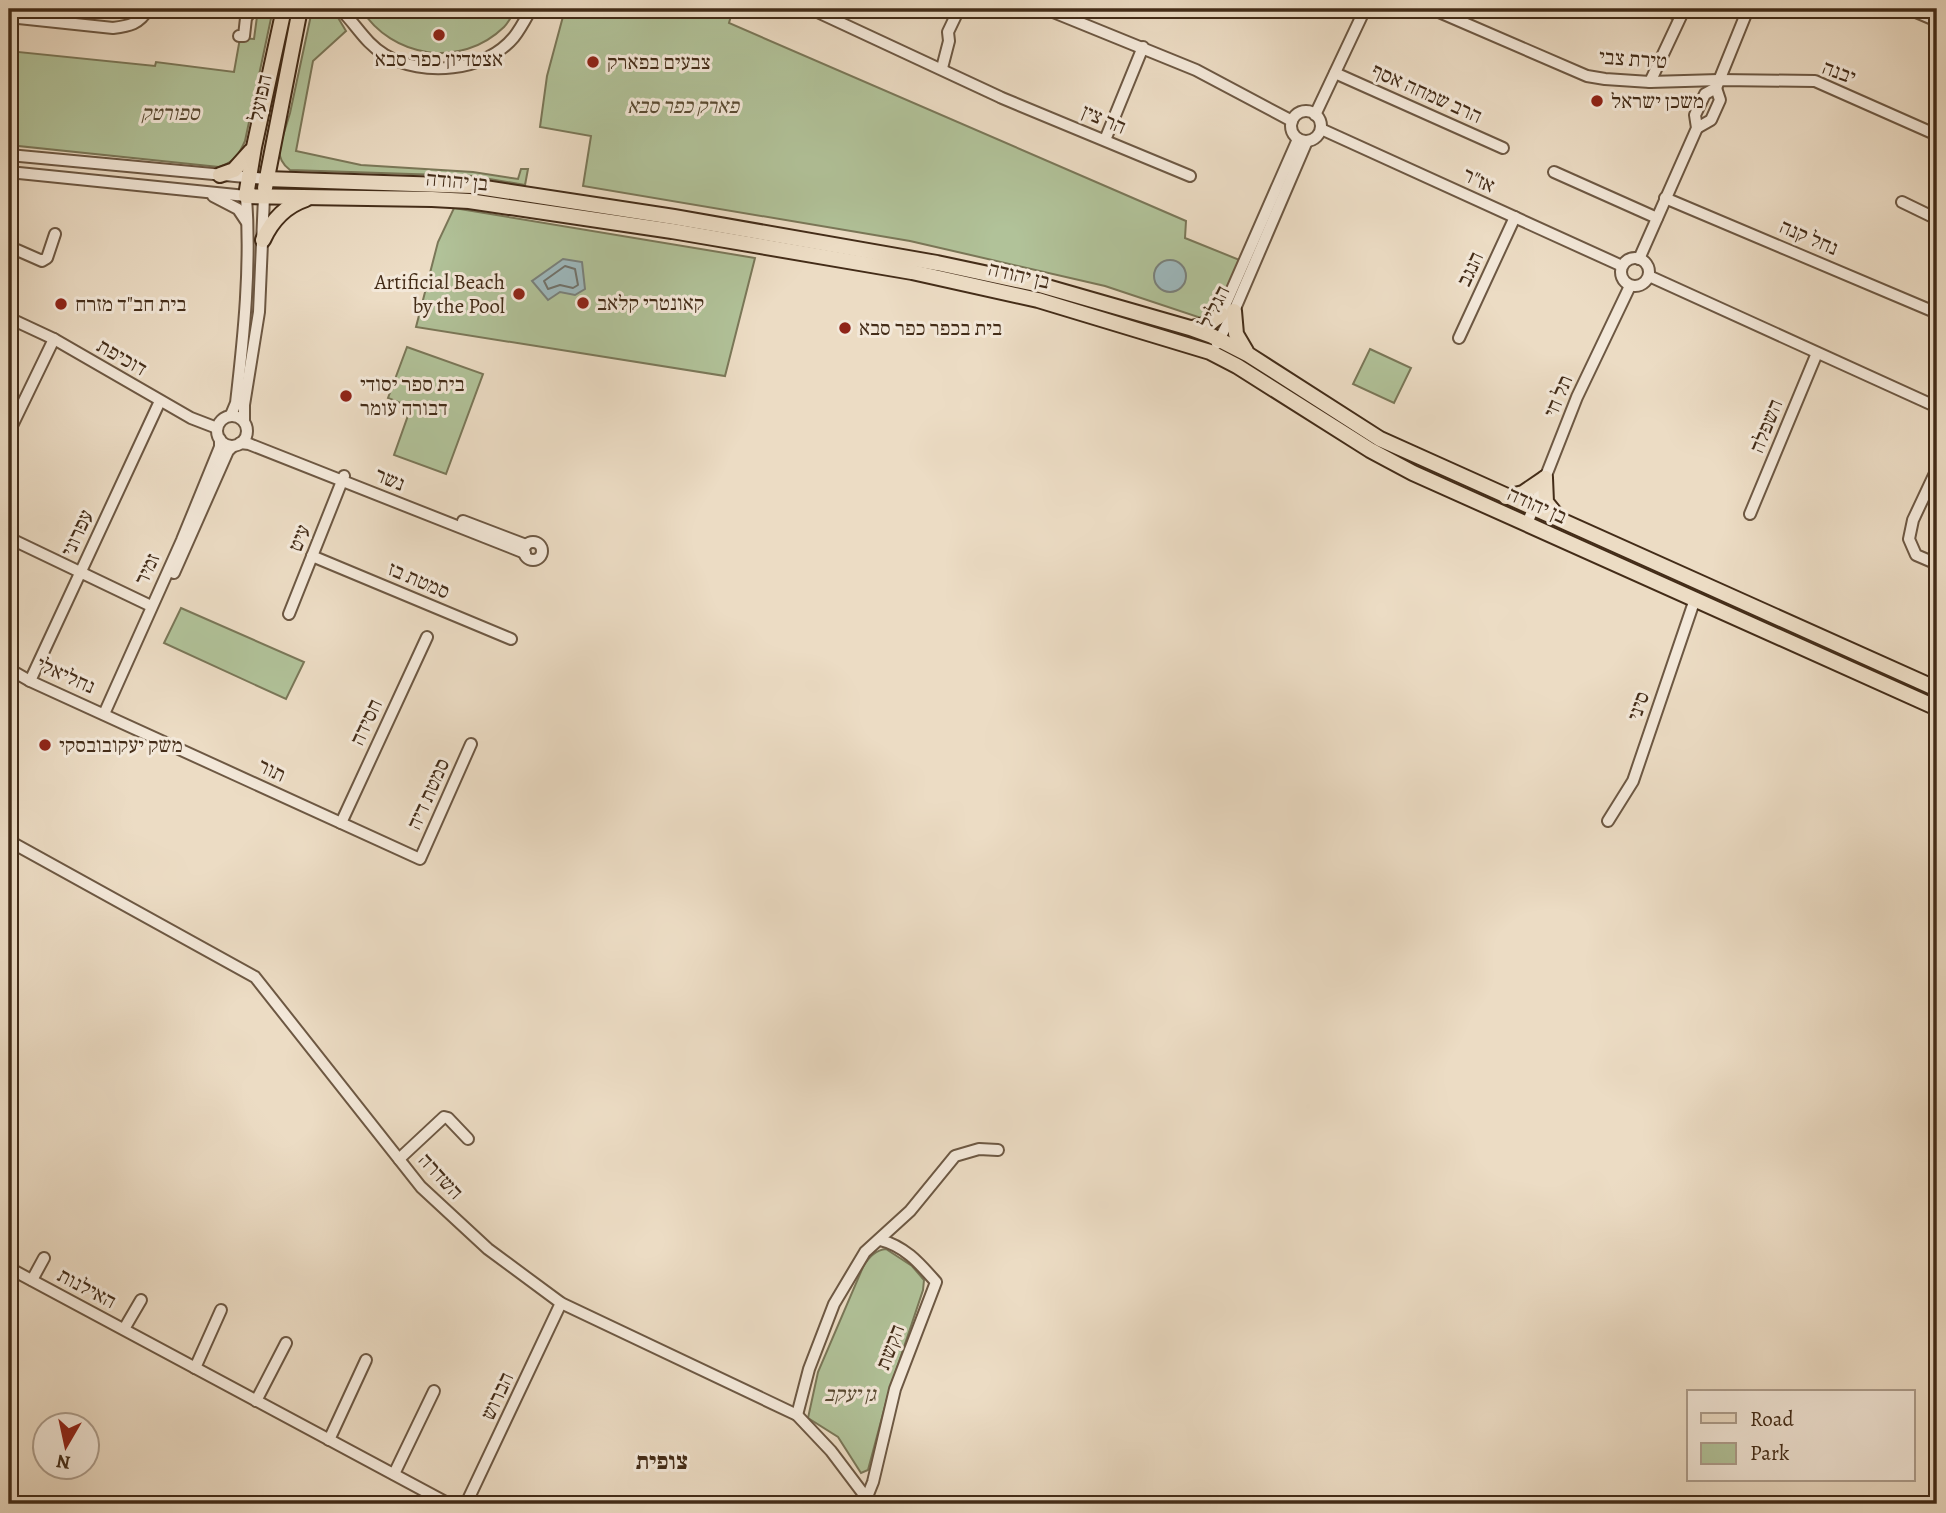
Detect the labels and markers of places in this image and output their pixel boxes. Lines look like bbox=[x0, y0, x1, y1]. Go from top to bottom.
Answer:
marker: אצטדיון כפר סבא bbox=[431, 27, 447, 43]
place label: אצטדיון כפר סבא bbox=[375, 45, 503, 73]
place label: צבעים בפארק bbox=[607, 48, 711, 76]
marker: צבעים בפארק bbox=[585, 54, 601, 70]
place label: משכן ישראל bbox=[1611, 87, 1704, 115]
marker: משכן ישראל bbox=[1589, 93, 1605, 109]
place label: Artificial Beach by the Pool bbox=[373, 268, 505, 320]
marker: Artificial Beach by the Pool bbox=[511, 286, 527, 302]
place label: קאונטרי קלאב bbox=[597, 289, 704, 317]
place label: בית חב"ד מזרח bbox=[75, 290, 186, 318]
marker: קאונטרי קלאב bbox=[575, 295, 591, 311]
marker: בית חב"ד מזרח bbox=[53, 296, 69, 312]
place label: בית בכפר כפר סבא bbox=[859, 314, 1002, 342]
marker: בית בכפר כפר סבא bbox=[837, 320, 853, 336]
place label: בית ספר יסודי דבורה עומר bbox=[360, 370, 465, 422]
marker: בית ספר יסודי דבורה עומר bbox=[338, 388, 354, 404]
place label: משק יעקובובסקי bbox=[59, 731, 183, 759]
marker: משק יעקובובסקי bbox=[37, 737, 53, 753]

